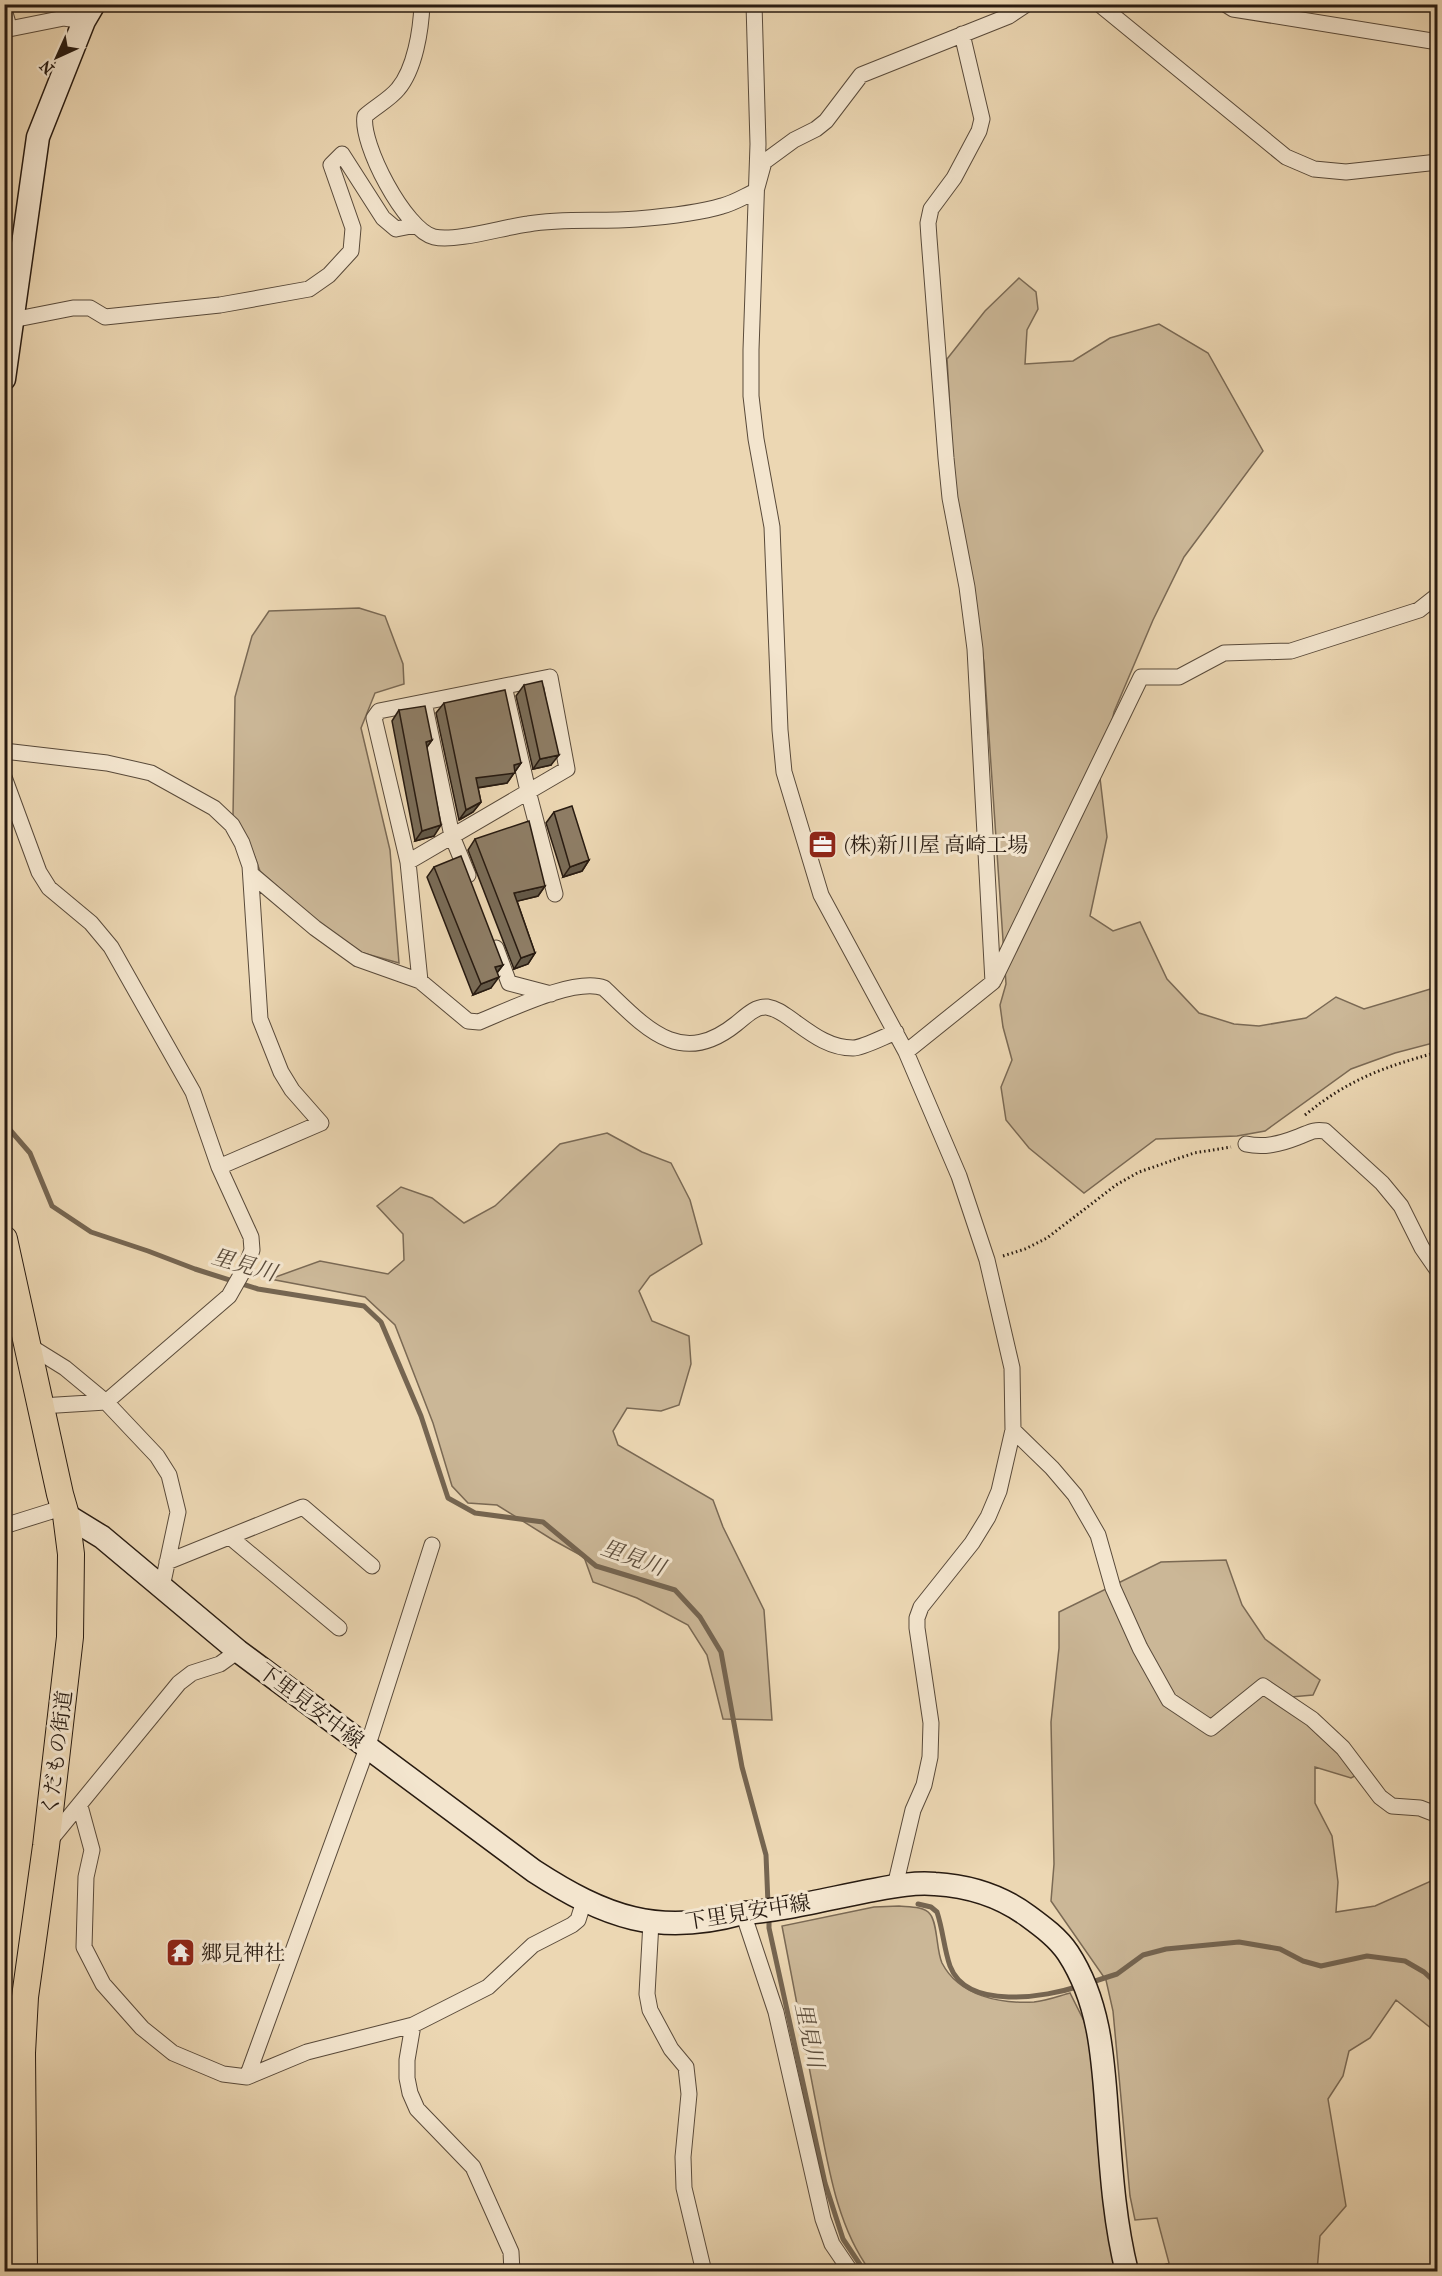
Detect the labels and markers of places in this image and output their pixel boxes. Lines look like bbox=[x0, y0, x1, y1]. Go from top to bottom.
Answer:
office icon: (株)新川屋 高崎工場 bbox=[807, 829, 839, 861]
place label: (株)新川屋 高崎工場 bbox=[844, 833, 1028, 857]
temple icon: 郷見神社 bbox=[164, 1937, 196, 1969]
place label: 郷見神社 bbox=[201, 1941, 285, 1965]

